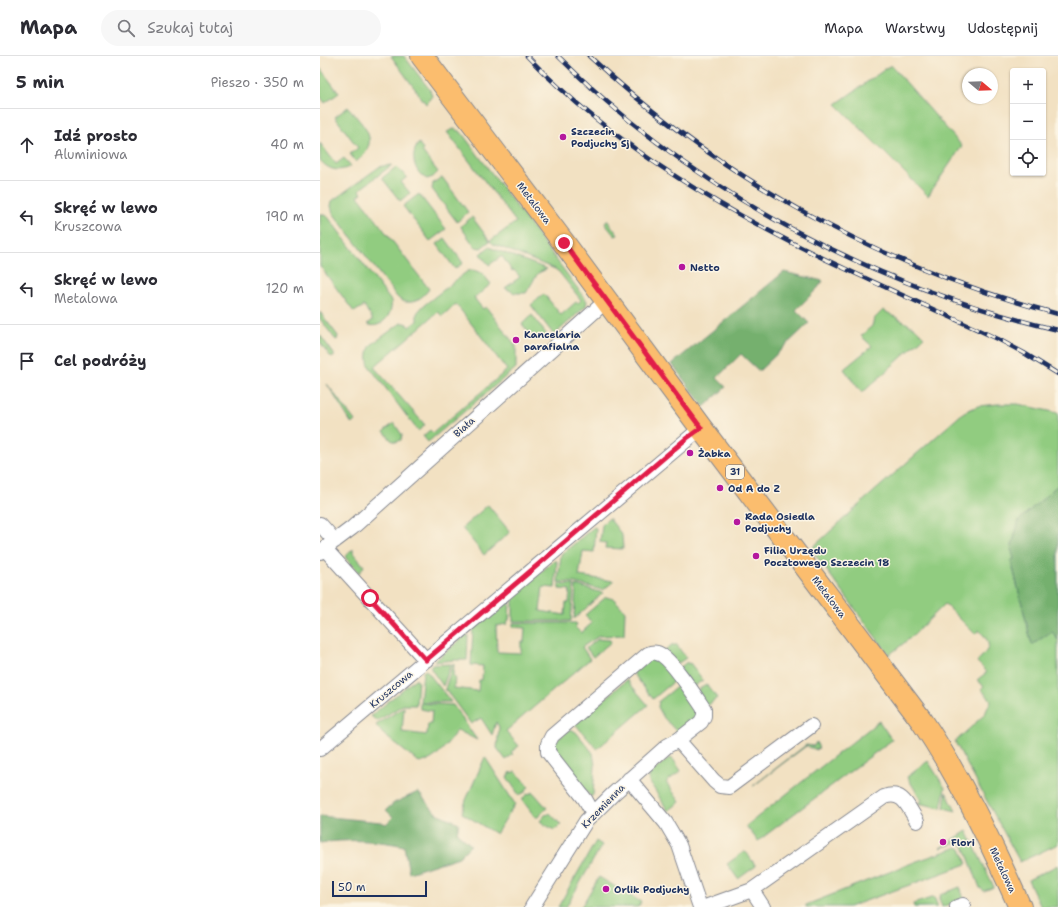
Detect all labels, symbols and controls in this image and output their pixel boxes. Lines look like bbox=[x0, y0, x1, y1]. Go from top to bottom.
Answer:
search box bbox=[101, 10, 381, 46]
text: Mapa bbox=[20, 15, 77, 40]
icon: search bbox=[115, 17, 137, 39]
text: Szukaj tutaj bbox=[147, 18, 233, 38]
text: Mapa bbox=[824, 19, 863, 37]
text: Warstwy bbox=[885, 19, 945, 37]
text: Udostępnij bbox=[967, 19, 1038, 37]
north arrow bbox=[962, 68, 998, 104]
map controls bbox=[1010, 68, 1046, 176]
button: + bbox=[1010, 68, 1046, 104]
text: 5 min bbox=[16, 71, 64, 93]
text: Pieszo · 350 m bbox=[211, 74, 304, 91]
button: − bbox=[1010, 104, 1046, 140]
place label: Szczecin Podjuchy Sj bbox=[571, 125, 630, 150]
text: Idź prosto bbox=[54, 126, 138, 146]
marker: Szczecin Podjuchy Sj bbox=[558, 132, 568, 142]
icon: ahead bbox=[16, 134, 38, 156]
text: 40 m bbox=[270, 136, 304, 153]
button: locate bbox=[1010, 140, 1046, 176]
text: Aluminiowa bbox=[54, 146, 127, 163]
street label: Metalowa bbox=[514, 180, 554, 227]
text: Skręć w lewo bbox=[54, 198, 158, 218]
icon: left bbox=[16, 206, 38, 228]
text: 190 m bbox=[265, 208, 304, 225]
text: Kruszcowa bbox=[54, 218, 122, 235]
route end bbox=[555, 234, 573, 252]
place label: Netto bbox=[690, 261, 720, 274]
marker: Netto bbox=[677, 262, 687, 272]
text: Skręć w lewo bbox=[54, 270, 158, 290]
icon: left bbox=[16, 278, 38, 300]
text: 120 m bbox=[266, 280, 304, 297]
text: Metalowa bbox=[54, 290, 118, 307]
place label: Kancelaria parafialna bbox=[524, 328, 581, 353]
marker: Kancelaria parafialna bbox=[511, 335, 521, 345]
icon: arrive bbox=[16, 350, 38, 372]
text: Cel podróży bbox=[54, 351, 146, 371]
street label: Biała bbox=[451, 413, 478, 440]
place label: Żabka bbox=[698, 447, 731, 460]
marker: Żabka bbox=[685, 448, 695, 458]
road number: 31 bbox=[726, 465, 744, 479]
place label: Od A do Z bbox=[728, 482, 780, 495]
marker: Od A do Z bbox=[715, 483, 725, 493]
place label: Rada Osiedla Podjuchy bbox=[745, 510, 815, 535]
marker: Rada Osiedla Podjuchy bbox=[732, 517, 742, 527]
place label: Filia Urzędu Pocztowego Szczecin 18 bbox=[764, 544, 889, 569]
marker: Filia Urzędu Pocztowego Szczecin 18 bbox=[751, 551, 761, 561]
street label: Metalowa bbox=[809, 574, 849, 621]
route start bbox=[361, 589, 379, 607]
street label: Kruszcowa bbox=[367, 667, 416, 711]
street label: Krzemienna bbox=[579, 780, 628, 831]
place label: Flori bbox=[951, 836, 975, 849]
marker: Flori bbox=[938, 837, 948, 847]
street label: Metalowa bbox=[987, 845, 1020, 896]
scale bar bbox=[332, 879, 427, 898]
text: 50 m bbox=[338, 880, 366, 895]
place label: Orlik Podjuchy bbox=[614, 883, 689, 896]
marker: Orlik Podjuchy bbox=[601, 884, 611, 894]

